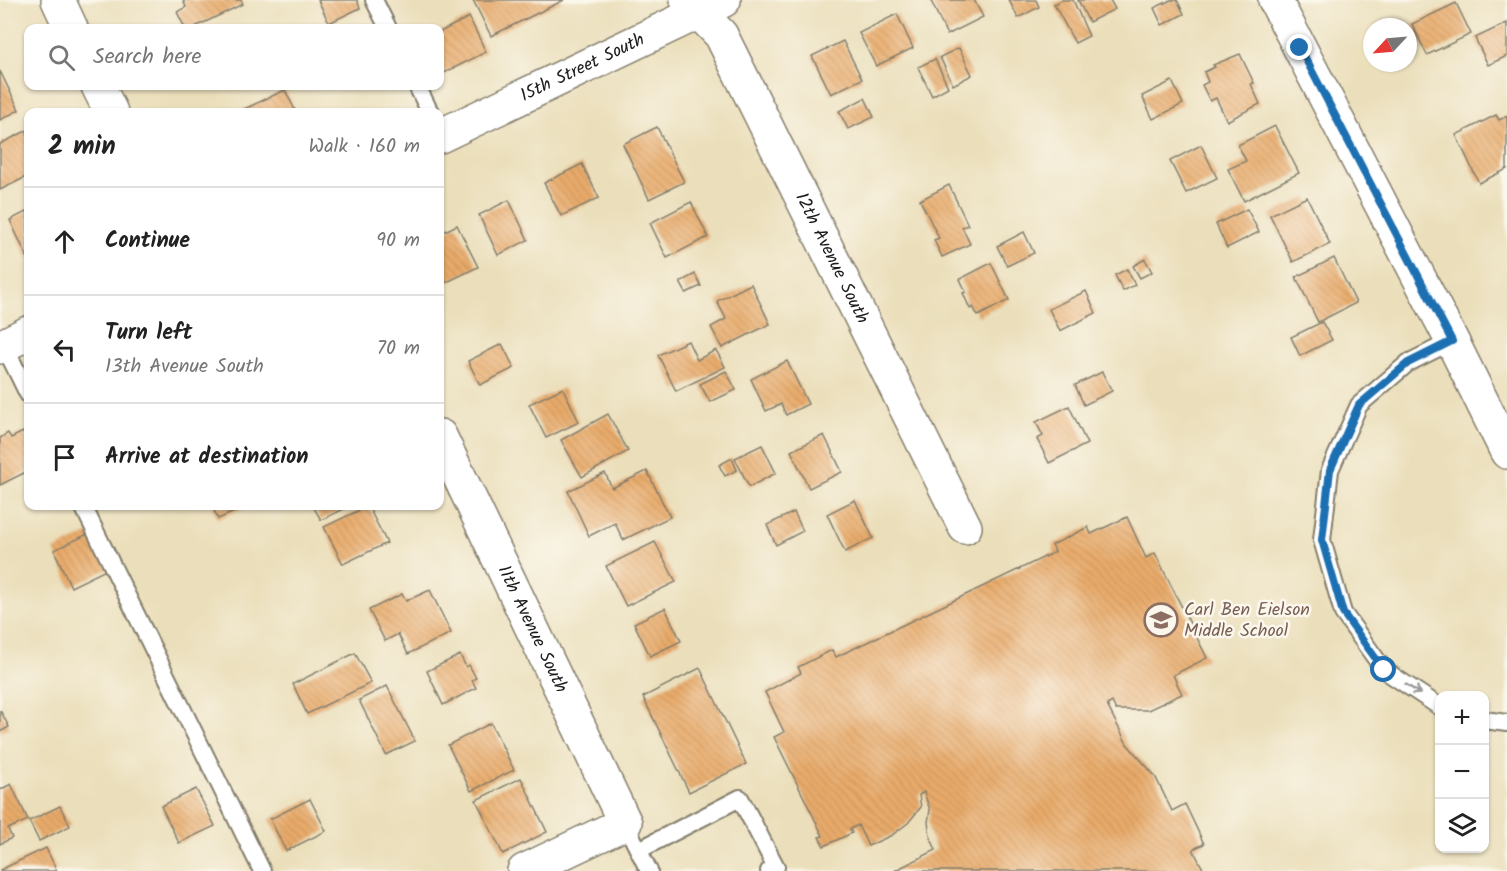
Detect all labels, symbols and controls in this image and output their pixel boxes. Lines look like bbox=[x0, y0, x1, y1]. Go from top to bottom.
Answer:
north arrow bbox=[1363, 18, 1417, 72]
search box bbox=[24, 24, 444, 90]
street label: 15th Street South bbox=[515, 26, 650, 110]
route end bbox=[1286, 34, 1312, 60]
text: Search here bbox=[93, 40, 201, 75]
icon: search bbox=[45, 41, 78, 74]
text: 2 min bbox=[48, 126, 116, 168]
text: Walk · 160 m bbox=[309, 131, 420, 163]
street label: 12th Avenue South bbox=[787, 188, 877, 329]
text: Continue bbox=[105, 224, 190, 259]
icon: ahead bbox=[48, 225, 81, 258]
text: 90 m bbox=[376, 225, 420, 257]
text: Turn left bbox=[105, 316, 192, 351]
icon: left bbox=[48, 333, 81, 366]
text: 70 m bbox=[377, 333, 420, 365]
text: 13th Avenue South bbox=[105, 351, 264, 383]
text: Arrive at destination bbox=[105, 440, 308, 475]
icon: arrive bbox=[48, 441, 81, 474]
street label: 11th Avenue South bbox=[489, 560, 575, 698]
place label: Carl Ben Eielson Middle School bbox=[1184, 596, 1310, 646]
school or university icon: Carl Ben Eielson Middle School bbox=[1143, 602, 1179, 638]
route start bbox=[1370, 656, 1396, 682]
one-way arrow bbox=[1404, 683, 1421, 695]
map controls bbox=[1435, 691, 1489, 853]
button: + bbox=[1435, 691, 1489, 745]
button: − bbox=[1435, 745, 1489, 799]
button: layers bbox=[1435, 799, 1489, 853]

